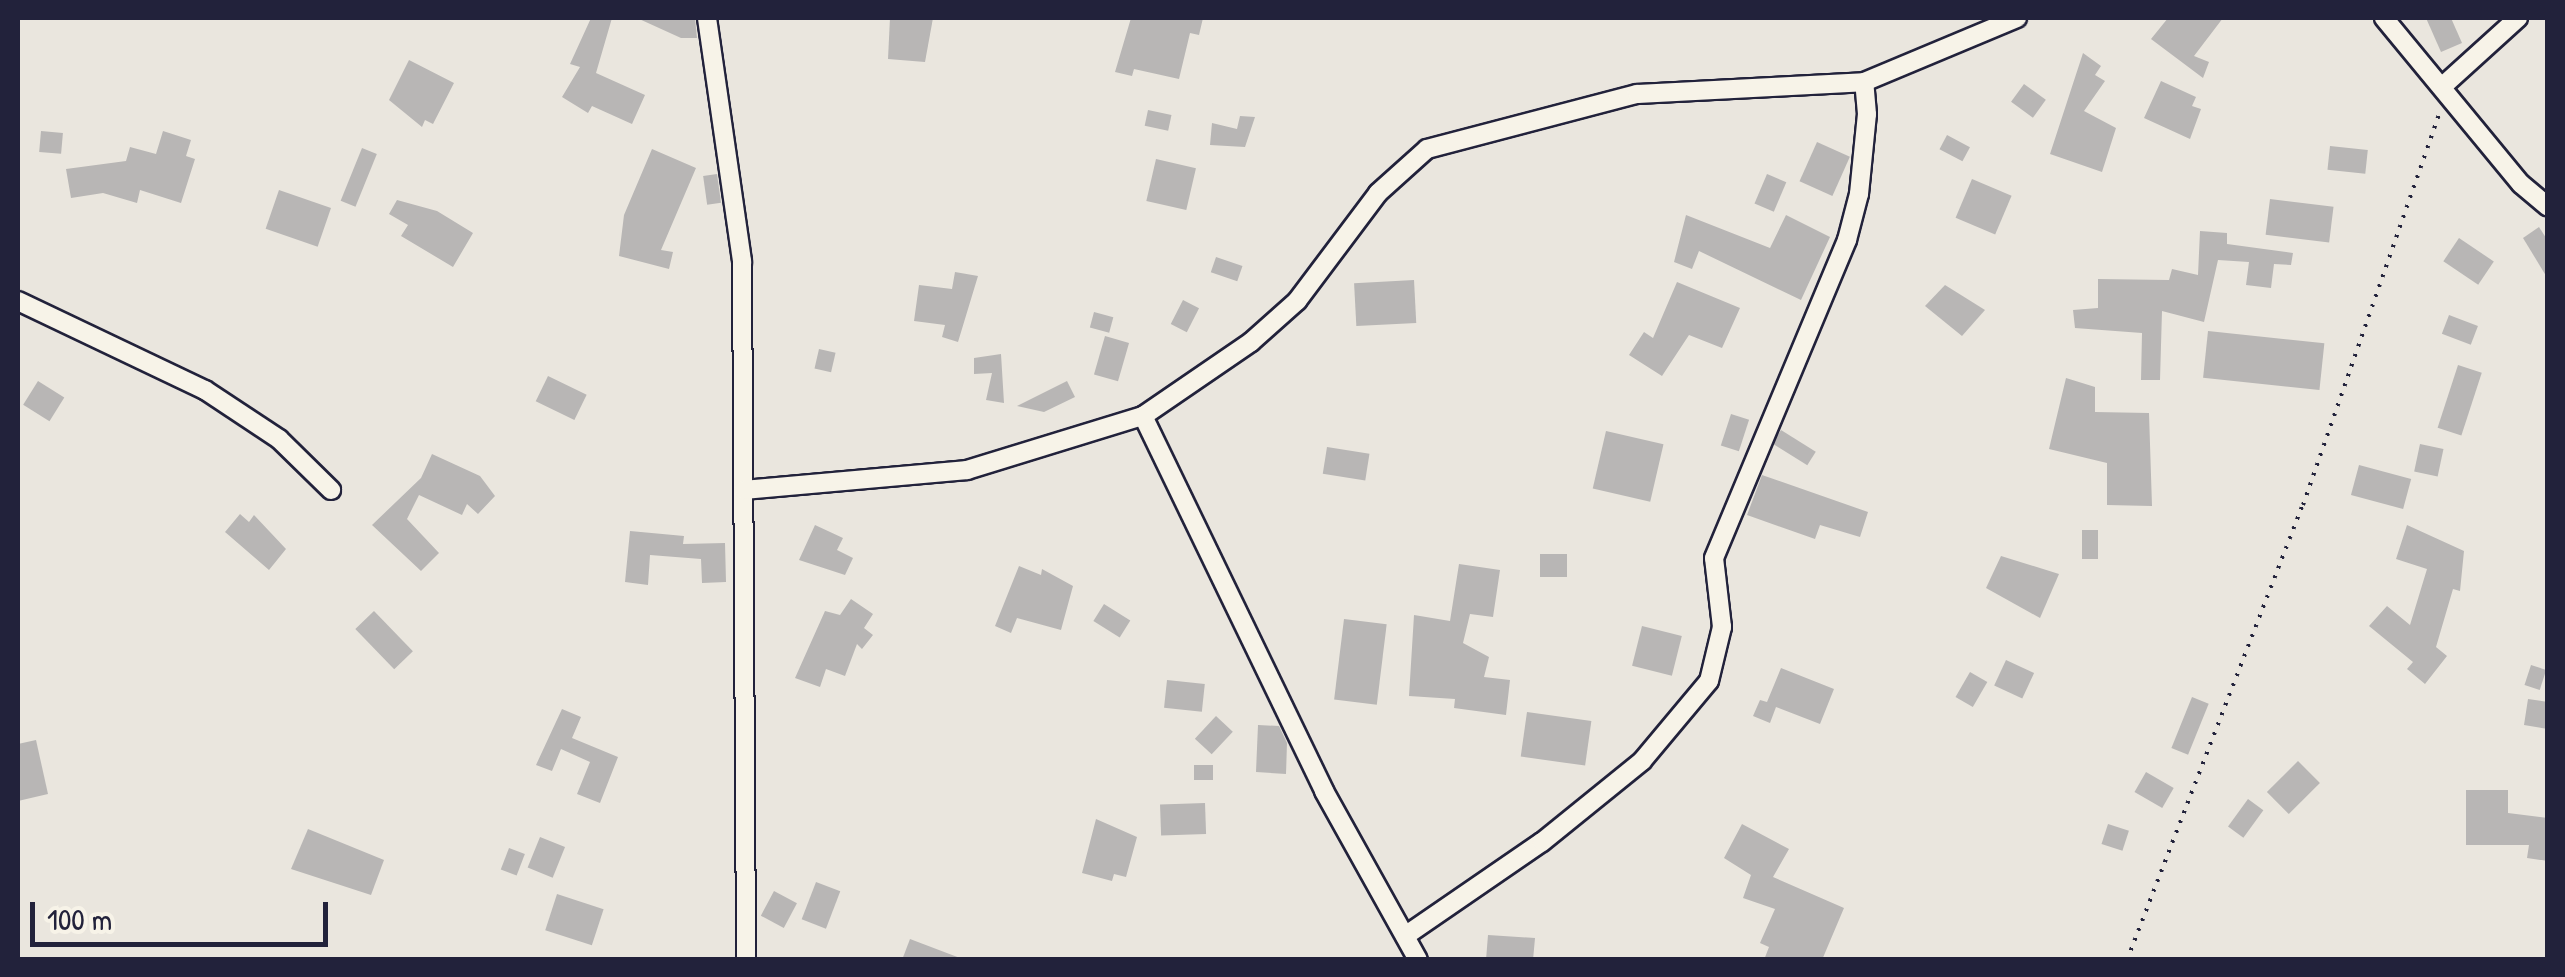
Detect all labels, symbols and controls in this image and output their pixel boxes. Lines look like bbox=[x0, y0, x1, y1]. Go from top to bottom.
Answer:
scale bar bbox=[35, 882, 332, 944]
text: 100 m bbox=[47, 899, 112, 939]

